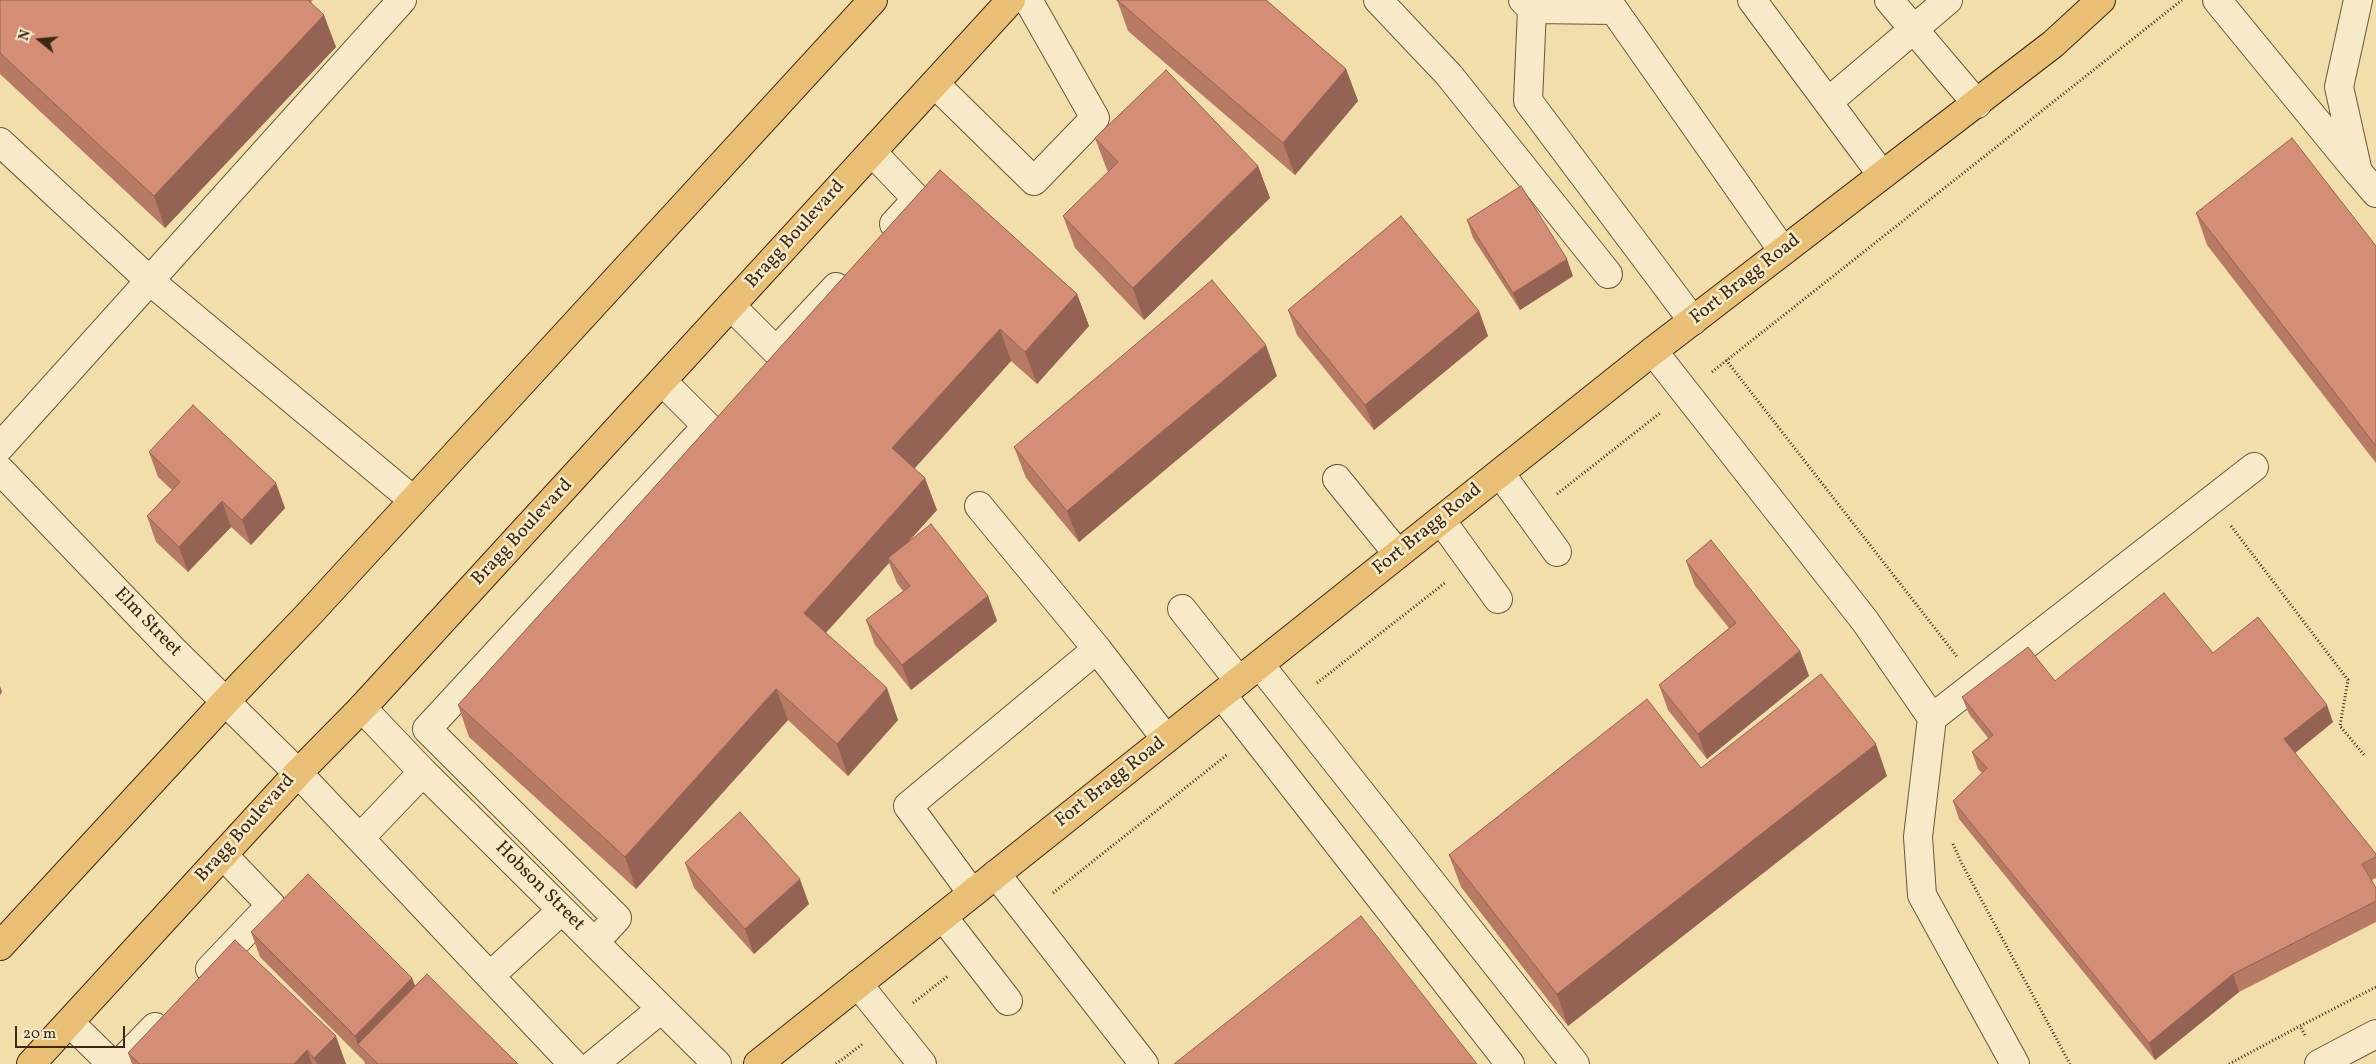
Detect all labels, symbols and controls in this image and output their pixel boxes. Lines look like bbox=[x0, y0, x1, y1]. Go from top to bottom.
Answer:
north arrow bbox=[15, 15, 65, 65]
text: N bbox=[15, 28, 36, 43]
street label: Bragg Boulevard bbox=[741, 176, 851, 294]
street label: Fort Bragg Road bbox=[1686, 230, 1806, 330]
street label: Bragg Boulevard bbox=[468, 475, 578, 591]
street label: Fort Bragg Road bbox=[1369, 479, 1487, 581]
street label: Elm Street bbox=[108, 584, 186, 662]
street label: Fort Bragg Road bbox=[1051, 733, 1171, 833]
street label: Bragg Boulevard bbox=[191, 770, 301, 888]
street label: Hobson Street bbox=[489, 837, 589, 937]
scale bar bbox=[18, 1016, 128, 1048]
text: 20 m bbox=[23, 1024, 56, 1045]

